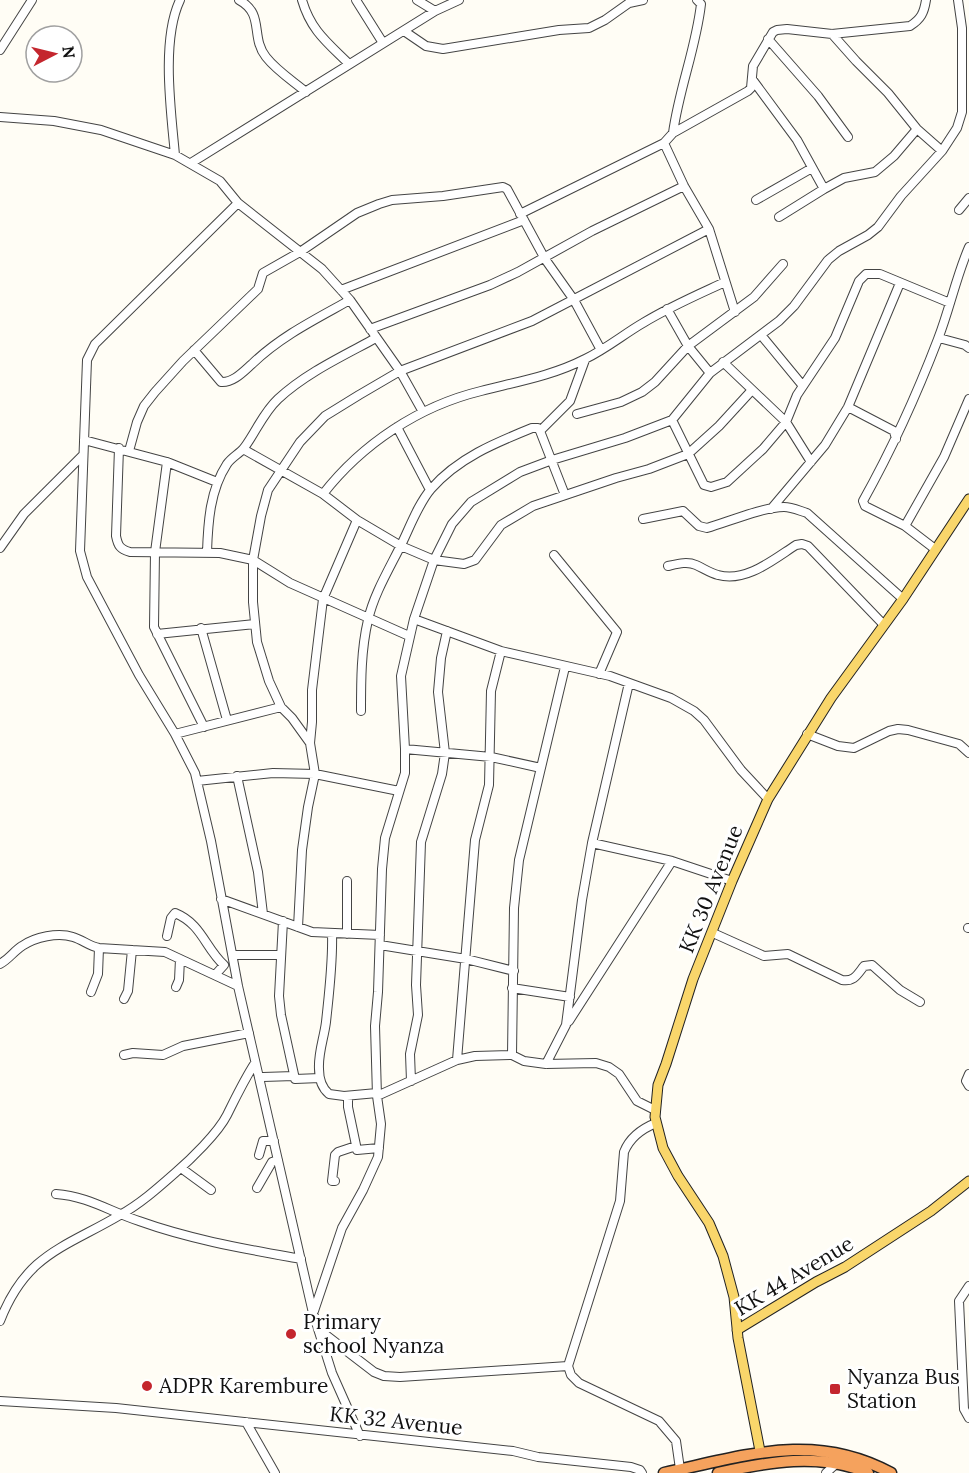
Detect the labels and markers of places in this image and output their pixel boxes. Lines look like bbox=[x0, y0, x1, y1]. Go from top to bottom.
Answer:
place label: Primary school Nyanza bbox=[303, 1308, 445, 1359]
marker: Primary school Nyanza bbox=[284, 1327, 298, 1341]
place label: Nyanza Bus Station bbox=[847, 1363, 960, 1414]
place label: ADPR Karembure bbox=[158, 1372, 328, 1399]
marker: ADPR Karembure bbox=[140, 1379, 154, 1393]
marker: Nyanza Bus Station bbox=[828, 1382, 842, 1396]

